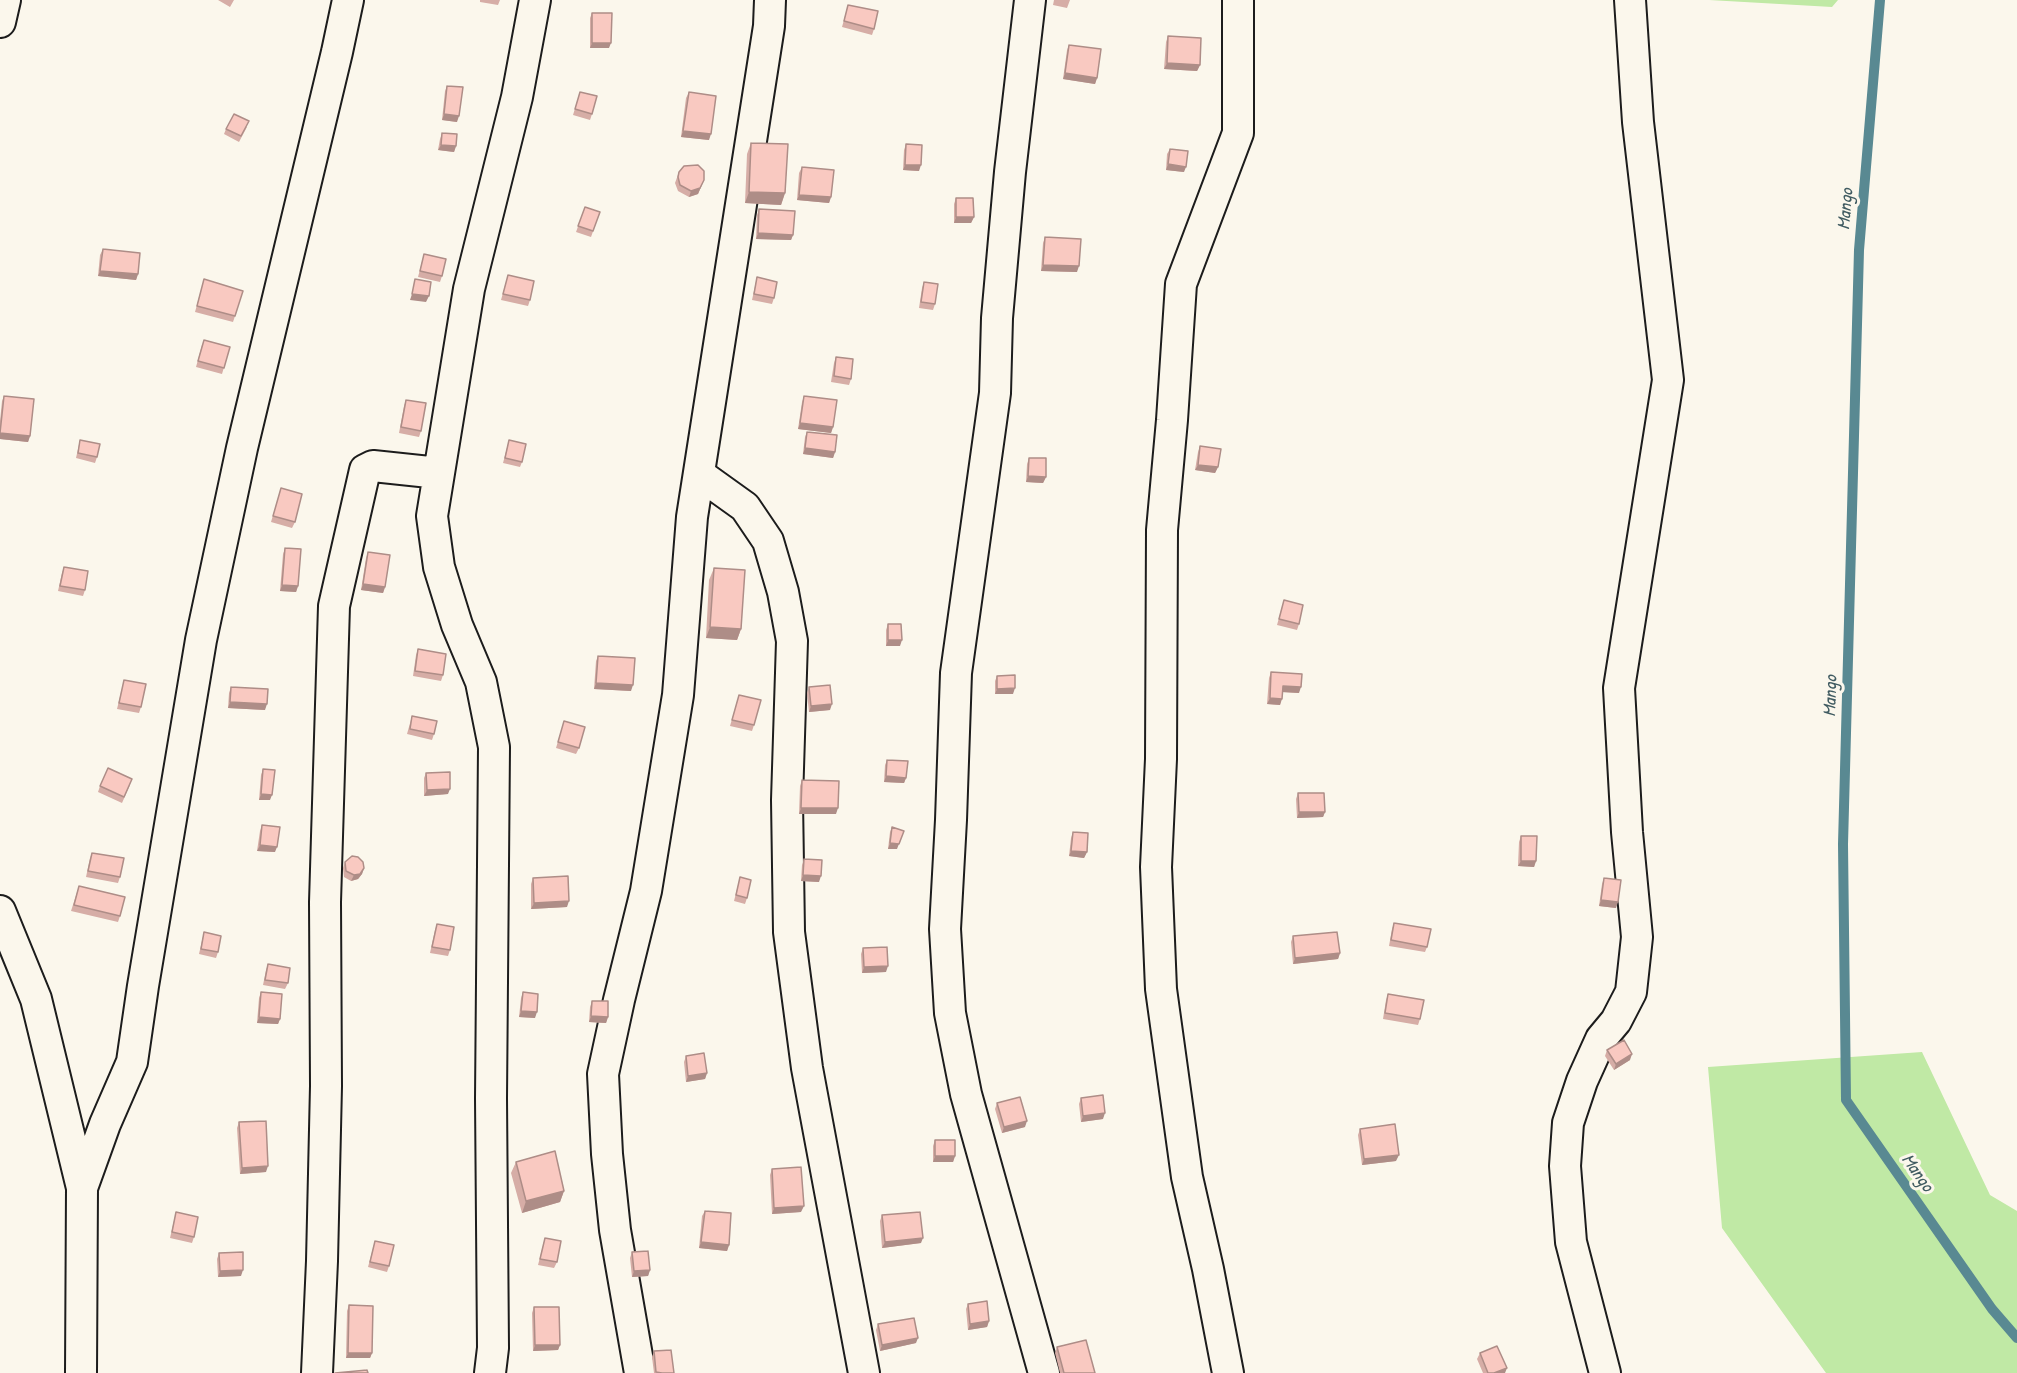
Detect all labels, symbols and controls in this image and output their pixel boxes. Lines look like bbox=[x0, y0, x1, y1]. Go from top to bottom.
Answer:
water label: Mango bbox=[1833, 188, 1859, 230]
water label: Mango bbox=[1819, 675, 1843, 717]
water label: Mango bbox=[1896, 1150, 1938, 1196]

